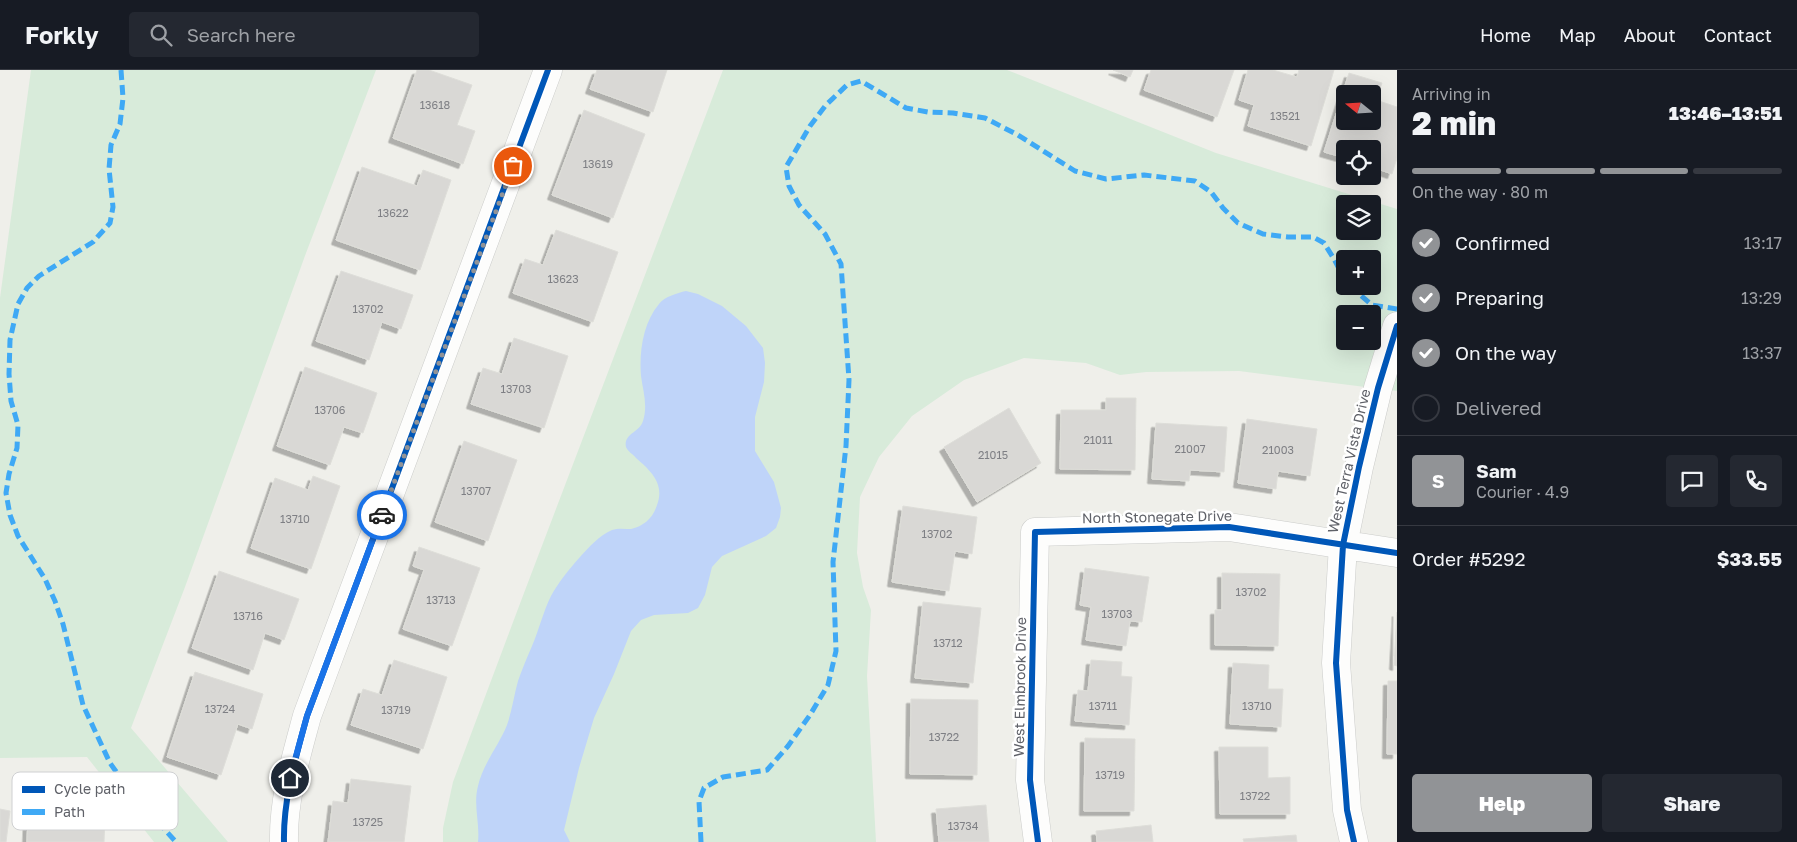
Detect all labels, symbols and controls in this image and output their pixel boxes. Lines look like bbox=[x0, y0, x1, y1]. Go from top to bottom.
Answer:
search box bbox=[129, 12, 479, 57]
text: Forkly bbox=[25, 20, 99, 49]
icon: search bbox=[147, 21, 175, 49]
text: Search here bbox=[187, 23, 296, 46]
text: Home bbox=[1480, 24, 1531, 46]
text: Map bbox=[1559, 24, 1596, 46]
text: About bbox=[1624, 24, 1676, 46]
text: Contact bbox=[1704, 24, 1772, 46]
text: Arriving in bbox=[1412, 84, 1491, 104]
north arrow bbox=[1336, 85, 1381, 130]
map controls bbox=[1336, 85, 1381, 350]
house number: 13618 bbox=[420, 98, 451, 111]
text: 13:46–13:51 bbox=[1669, 101, 1782, 124]
text: 2 min bbox=[1412, 104, 1496, 142]
house number: 13521 bbox=[1270, 109, 1300, 122]
button: locate bbox=[1336, 140, 1381, 185]
pin bbox=[492, 145, 534, 187]
icon: bag bbox=[499, 152, 527, 180]
house number: 13619 bbox=[583, 157, 613, 170]
text: On the way · 80 m bbox=[1412, 182, 1548, 202]
button: layers bbox=[1336, 195, 1381, 240]
house number: 13622 bbox=[377, 206, 409, 219]
icon: check bbox=[1412, 229, 1440, 257]
text: Confirmed bbox=[1455, 231, 1550, 254]
text: 13:17 bbox=[1744, 233, 1782, 253]
button: + bbox=[1336, 250, 1381, 295]
house number: 13623 bbox=[547, 272, 579, 285]
icon: check bbox=[1412, 284, 1440, 312]
text: Preparing bbox=[1455, 286, 1544, 309]
text: 13:29 bbox=[1741, 288, 1782, 308]
house number: 13702 bbox=[353, 302, 383, 315]
button: − bbox=[1336, 305, 1381, 350]
icon: check bbox=[1412, 339, 1440, 367]
text: On the way bbox=[1455, 341, 1557, 364]
text: 13:37 bbox=[1742, 343, 1782, 363]
house number: 13703 bbox=[501, 382, 531, 395]
street label: West Terra Vista Drive bbox=[1324, 387, 1373, 535]
text: Delivered bbox=[1455, 396, 1542, 419]
house number: 13706 bbox=[314, 403, 346, 416]
house number: 21011 bbox=[1083, 433, 1113, 446]
house number: 21007 bbox=[1174, 442, 1206, 455]
house number: 21003 bbox=[1262, 443, 1294, 456]
house number: 21015 bbox=[978, 448, 1008, 461]
button: chat bbox=[1666, 455, 1718, 507]
button: phone bbox=[1730, 455, 1782, 507]
text: Sam bbox=[1476, 459, 1516, 482]
text: S bbox=[1432, 469, 1444, 492]
text: Courier · 4.9 bbox=[1476, 482, 1569, 502]
house number: 13707 bbox=[461, 484, 491, 497]
courier bbox=[357, 490, 407, 540]
icon: car bbox=[368, 501, 396, 529]
street label: North Stonegate Drive bbox=[1082, 507, 1232, 526]
house number: 13710 bbox=[280, 512, 310, 525]
house number: 13702 bbox=[922, 527, 952, 540]
text: Order #5292 bbox=[1412, 547, 1526, 570]
text: $33.55 bbox=[1717, 547, 1782, 570]
house number: 13702 bbox=[1236, 585, 1266, 598]
house number: 13713 bbox=[426, 593, 456, 606]
house number: 13703 bbox=[1102, 607, 1132, 620]
house number: 13716 bbox=[233, 609, 263, 622]
street label: West Elmbrook Drive bbox=[1010, 617, 1029, 757]
house number: 13712 bbox=[933, 636, 963, 649]
house number: 13711 bbox=[1089, 699, 1117, 712]
house number: 13710 bbox=[1242, 699, 1272, 712]
house number: 13724 bbox=[205, 702, 236, 715]
house number: 13719 bbox=[381, 703, 411, 716]
house number: 13722 bbox=[929, 730, 959, 743]
pin bbox=[269, 757, 311, 799]
icon: home bbox=[276, 764, 304, 792]
house number: 13719 bbox=[1095, 768, 1125, 781]
legend bbox=[12, 772, 178, 830]
button: Help bbox=[1412, 774, 1592, 832]
button: Share bbox=[1602, 774, 1782, 832]
text: Cycle path bbox=[54, 780, 125, 797]
house number: 13722 bbox=[1240, 789, 1270, 802]
text: Path bbox=[54, 803, 85, 820]
house number: 13725 bbox=[353, 815, 383, 828]
house number: 13734 bbox=[948, 819, 979, 832]

